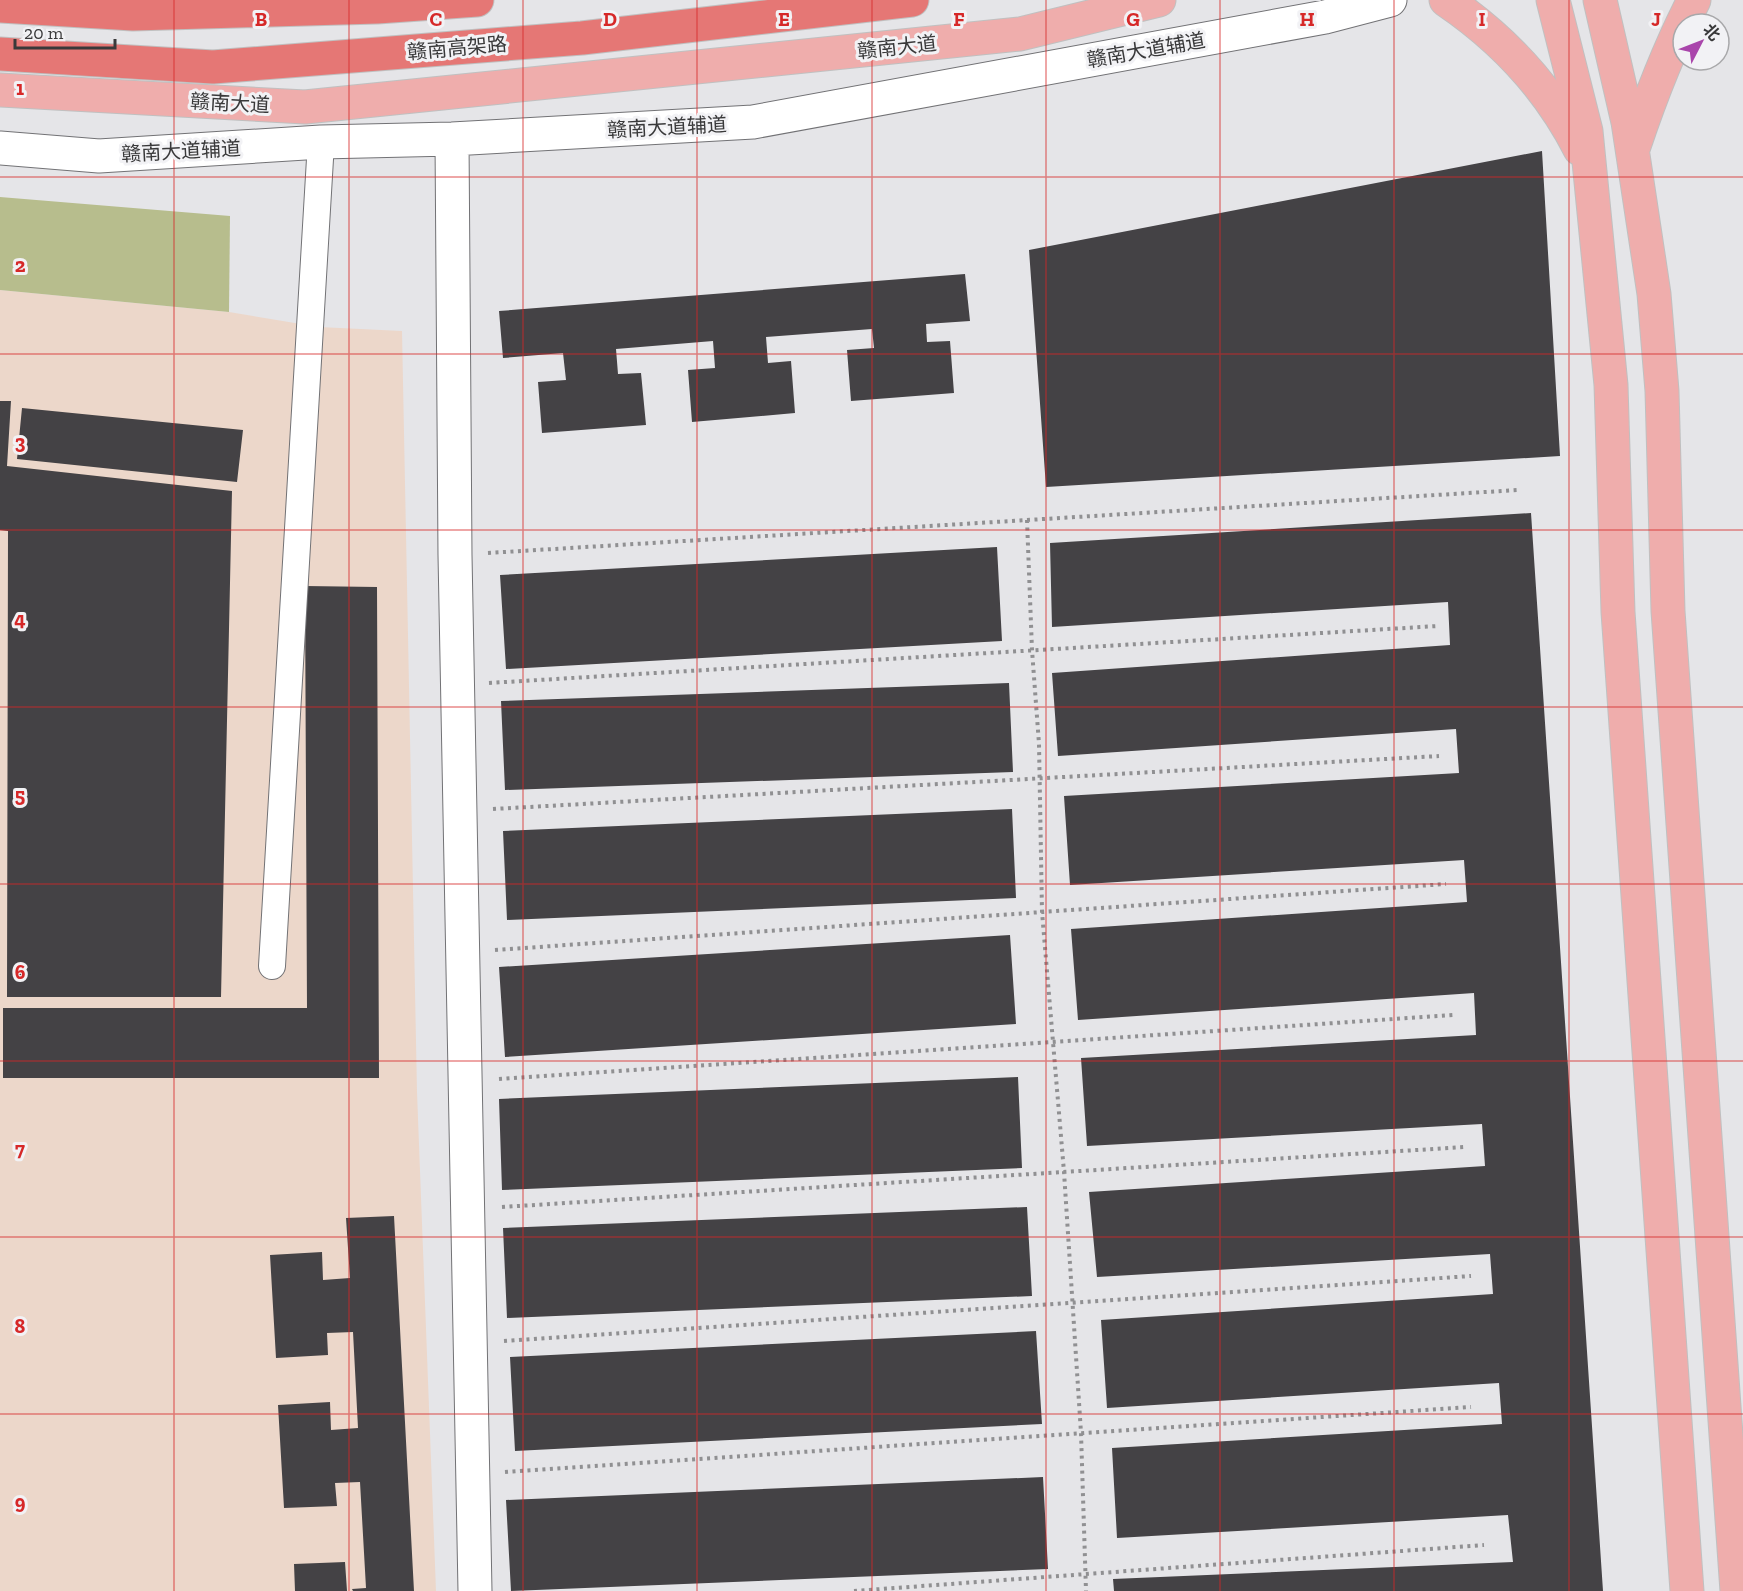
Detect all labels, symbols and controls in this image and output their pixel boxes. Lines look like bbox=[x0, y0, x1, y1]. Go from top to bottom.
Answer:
text: B bbox=[255, 7, 267, 31]
text: C bbox=[430, 7, 443, 31]
text: D bbox=[603, 7, 617, 31]
text: E bbox=[778, 7, 790, 31]
text: F bbox=[953, 7, 965, 31]
text: G bbox=[1126, 7, 1140, 31]
text: H bbox=[1299, 7, 1315, 31]
text: I bbox=[1478, 7, 1486, 31]
text: J bbox=[1651, 7, 1661, 31]
scale bar bbox=[15, 12, 116, 50]
north arrow bbox=[1671, 12, 1731, 72]
text: 北 bbox=[1699, 20, 1724, 45]
text: 20 m bbox=[24, 22, 64, 44]
street label: 赣南大道辅道 bbox=[1085, 28, 1207, 72]
street label: 赣南大道 bbox=[856, 31, 938, 63]
street label: 赣南高架路 bbox=[406, 32, 508, 64]
text: 1 bbox=[16, 76, 24, 100]
street label: 赣南大道 bbox=[189, 89, 271, 117]
street label: 赣南大道辅道 bbox=[606, 112, 728, 142]
street label: 赣南大道辅道 bbox=[120, 136, 242, 166]
text: 2 bbox=[15, 253, 26, 277]
text: 3 bbox=[15, 430, 26, 454]
text: 4 bbox=[14, 607, 26, 631]
text: 5 bbox=[15, 783, 25, 807]
text: 6 bbox=[15, 960, 26, 984]
text: 7 bbox=[15, 1137, 25, 1161]
text: 8 bbox=[15, 1314, 26, 1338]
text: 9 bbox=[15, 1490, 26, 1514]

